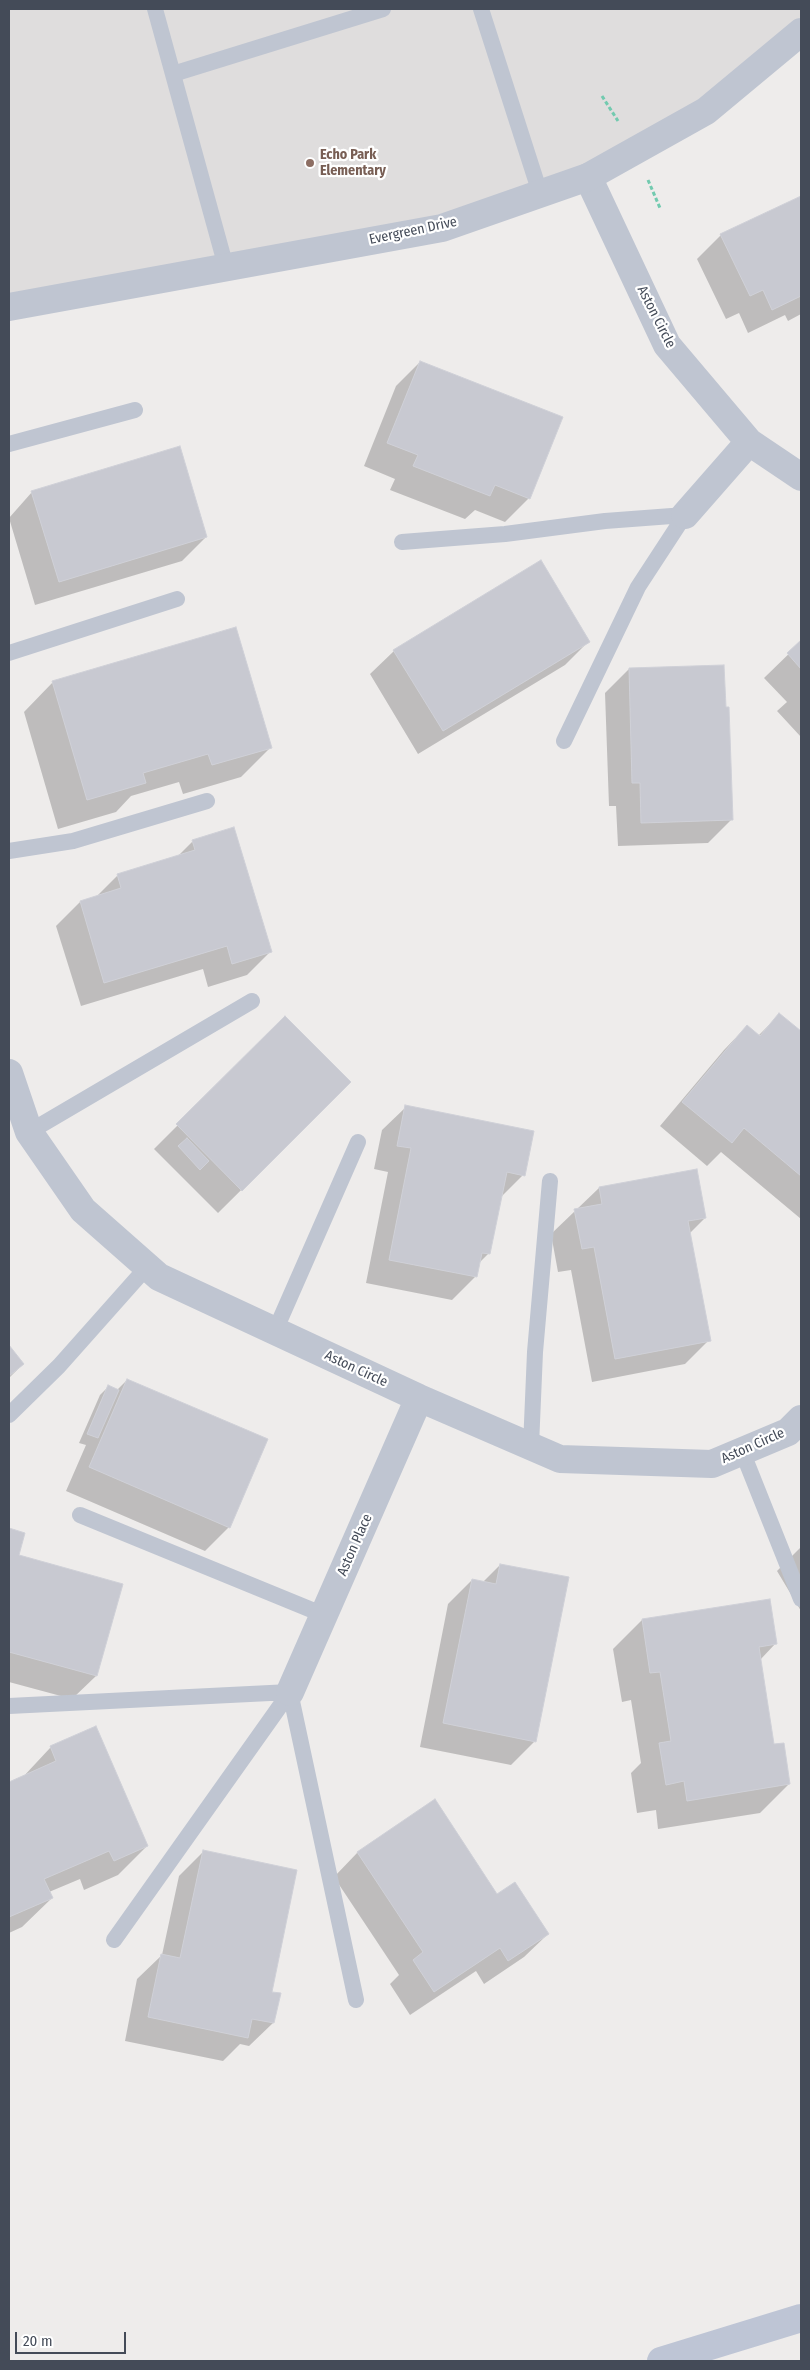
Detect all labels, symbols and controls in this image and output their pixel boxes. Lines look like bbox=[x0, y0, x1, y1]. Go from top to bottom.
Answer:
place label: Echo Park Elementary bbox=[320, 147, 386, 180]
marker: Echo Park Elementary bbox=[304, 157, 316, 169]
street label: Evergreen Drive bbox=[368, 214, 458, 248]
street label: Aston Circle bbox=[633, 283, 679, 351]
street label: Aston Circle bbox=[322, 1347, 390, 1391]
street label: Aston Circle bbox=[719, 1425, 787, 1467]
street label: Aston Place bbox=[334, 1511, 376, 1579]
scale bar bbox=[18, 2322, 129, 2354]
text: 20 m bbox=[23, 2332, 53, 2350]

